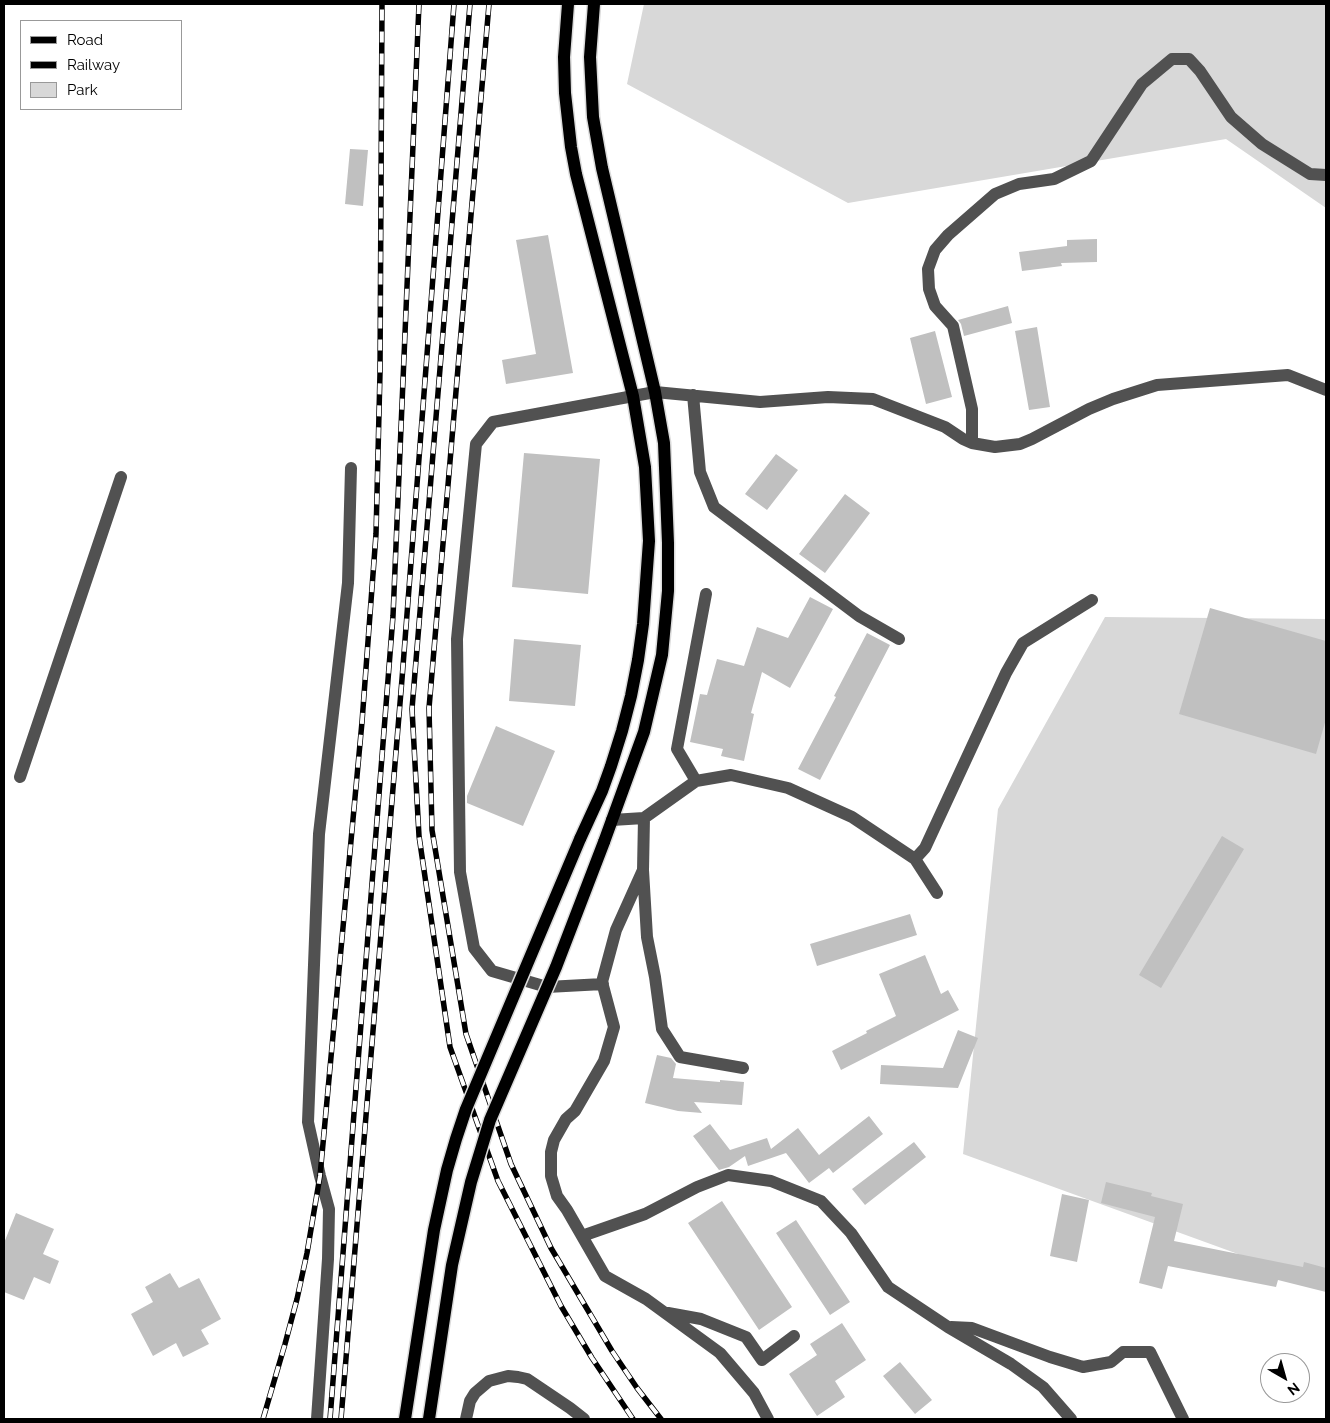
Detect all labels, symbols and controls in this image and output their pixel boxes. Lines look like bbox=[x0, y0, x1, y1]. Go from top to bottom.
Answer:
legend bbox=[20, 20, 182, 110]
text: Road bbox=[67, 31, 103, 49]
text: Railway bbox=[67, 56, 120, 74]
text: Park bbox=[67, 81, 98, 99]
north arrow bbox=[1260, 1353, 1310, 1403]
text: N bbox=[1284, 1379, 1303, 1399]

